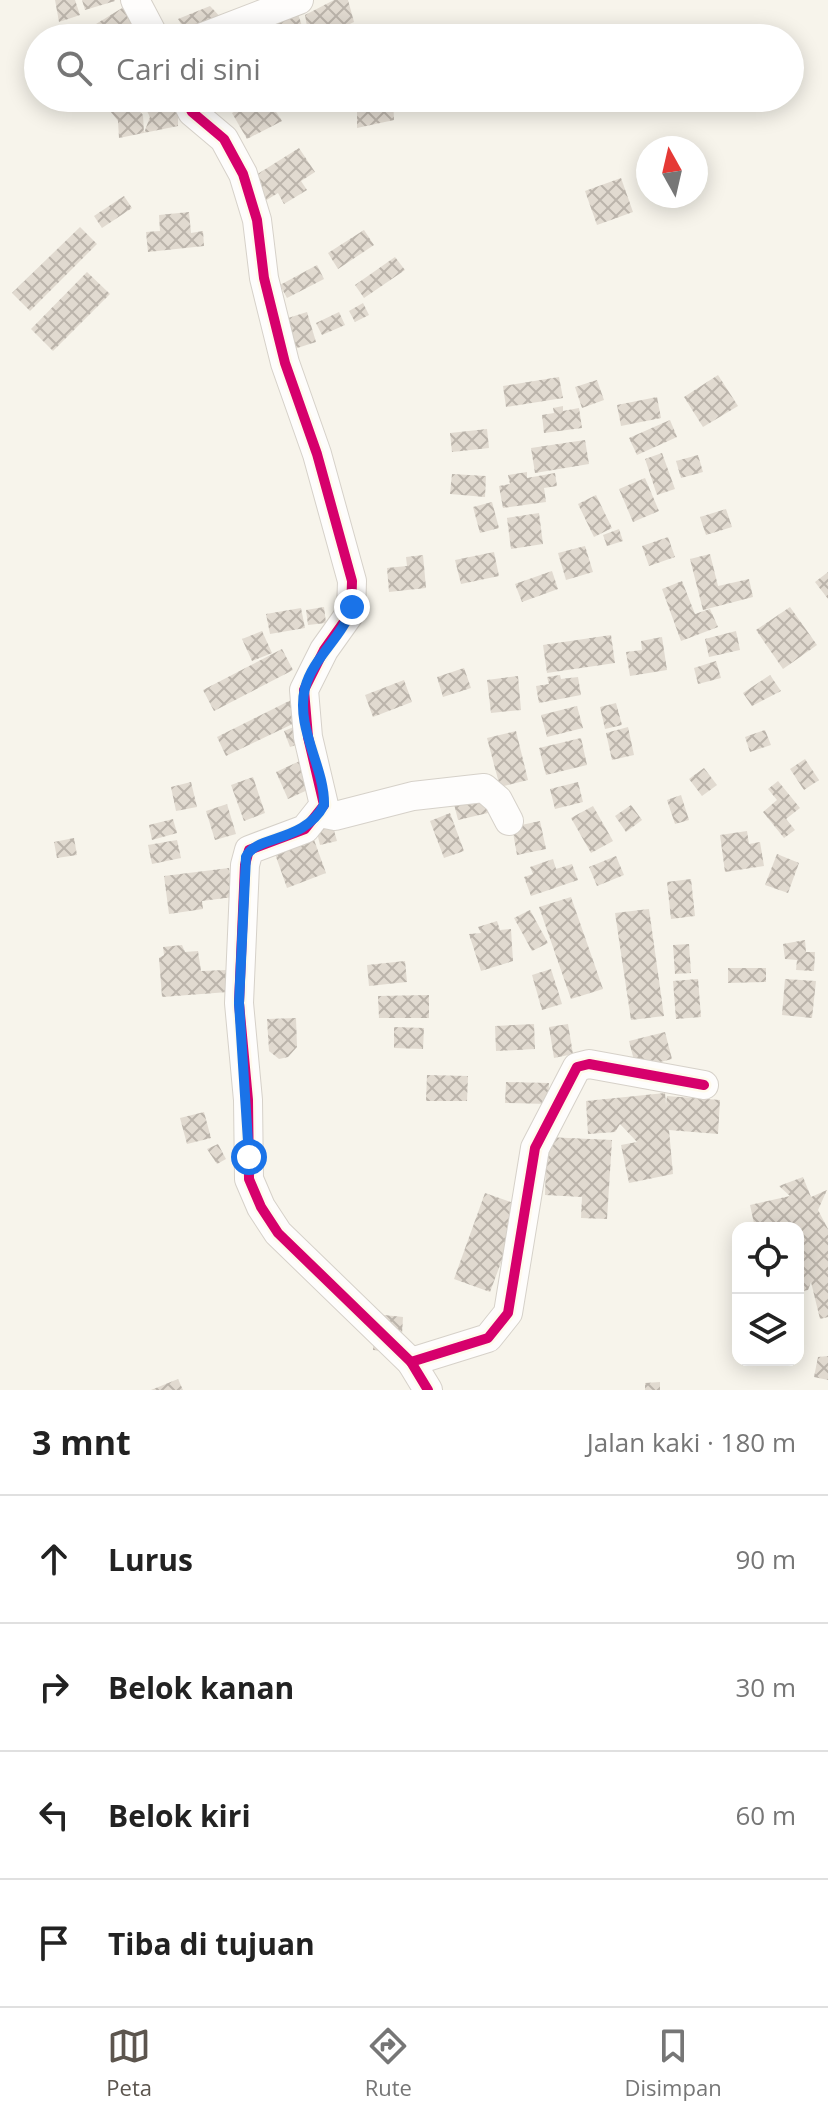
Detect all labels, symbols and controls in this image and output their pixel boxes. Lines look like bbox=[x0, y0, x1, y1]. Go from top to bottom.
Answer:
search box bbox=[24, 24, 804, 112]
icon: search bbox=[52, 46, 96, 90]
text: Cari di sini bbox=[116, 48, 261, 89]
north arrow bbox=[636, 136, 708, 208]
route end bbox=[334, 589, 370, 625]
route start bbox=[231, 1139, 267, 1175]
map controls bbox=[732, 1222, 804, 1366]
button: locate bbox=[732, 1222, 804, 1294]
button: layers bbox=[732, 1294, 804, 1366]
text: 3 mnt bbox=[32, 1419, 131, 1465]
text: Jalan kaki · 180 m bbox=[587, 1424, 796, 1460]
icon: ahead bbox=[32, 1537, 76, 1581]
text: Lurus bbox=[108, 1539, 193, 1580]
text: 90 m bbox=[735, 1541, 796, 1577]
icon: right bbox=[32, 1665, 76, 1709]
text: Belok kanan bbox=[108, 1667, 294, 1708]
text: 30 m bbox=[735, 1669, 796, 1705]
icon: left bbox=[32, 1793, 76, 1837]
text: Belok kiri bbox=[108, 1795, 251, 1836]
text: 60 m bbox=[735, 1797, 796, 1833]
icon: arrive bbox=[32, 1921, 76, 1965]
text: Tiba di tujuan bbox=[108, 1923, 315, 1964]
tab: Peta bbox=[106, 2024, 152, 2102]
tab: Rute bbox=[365, 2024, 412, 2102]
tab: Disimpan bbox=[625, 2024, 722, 2102]

